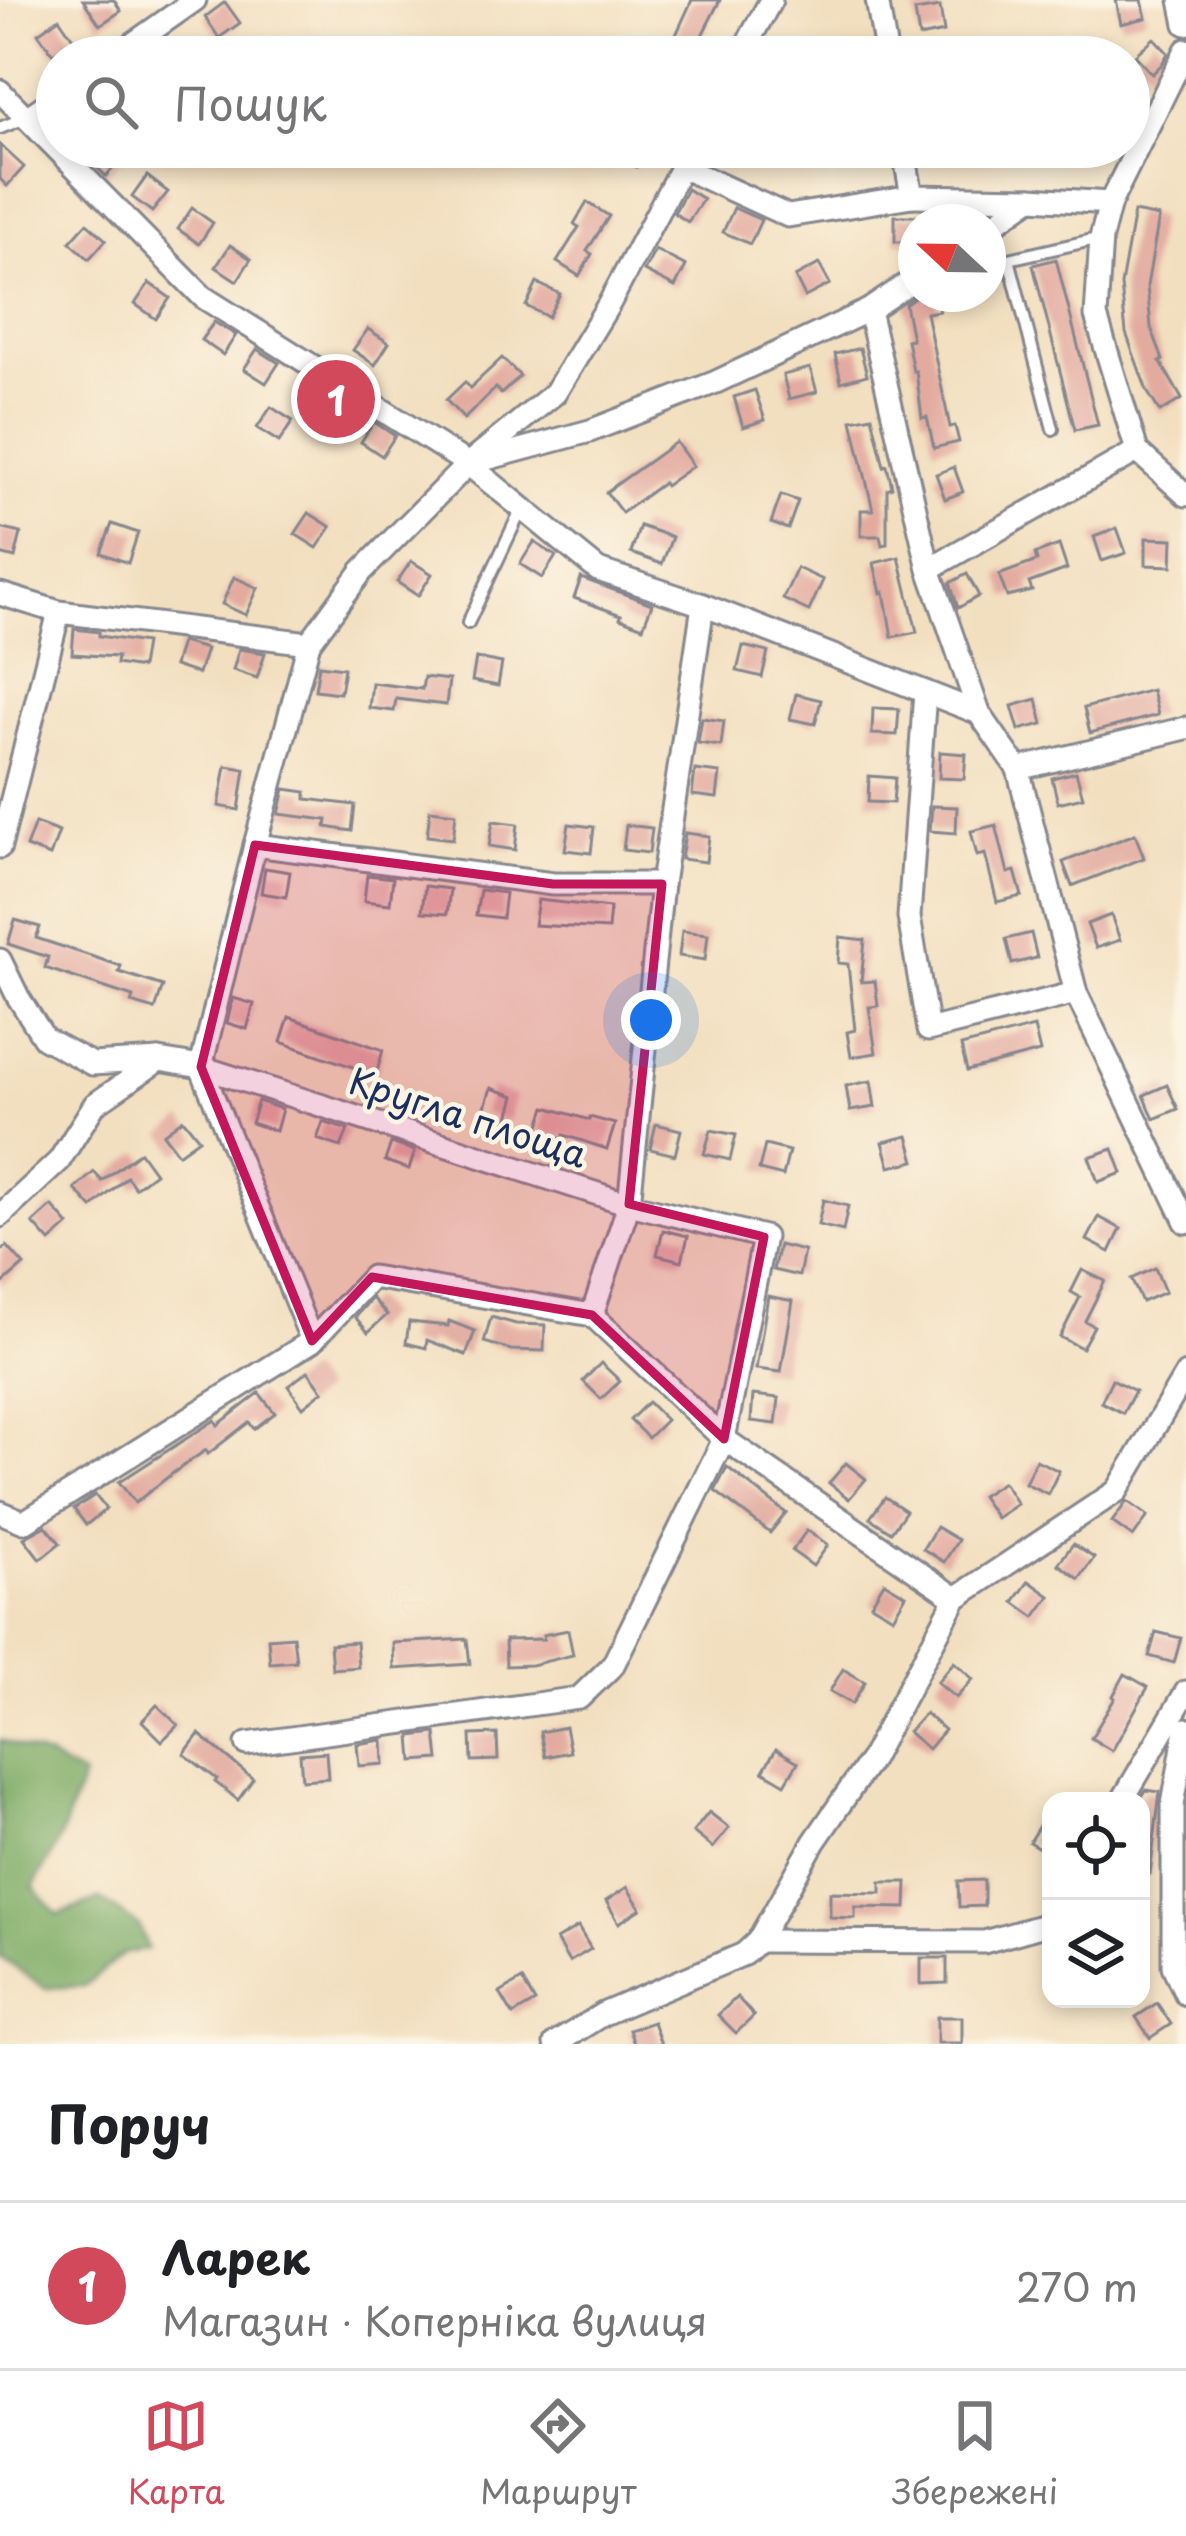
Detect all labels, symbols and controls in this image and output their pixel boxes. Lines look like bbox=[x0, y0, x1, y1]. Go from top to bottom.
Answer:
search box bbox=[36, 36, 1150, 168]
text: Пошук bbox=[174, 68, 327, 136]
icon: search bbox=[78, 69, 144, 135]
north arrow bbox=[898, 204, 1006, 312]
pin: 1 bbox=[297, 354, 375, 444]
your location bbox=[621, 990, 681, 1050]
street label: Кругла площа bbox=[343, 1052, 595, 1180]
map controls bbox=[1042, 1792, 1150, 2008]
button: locate bbox=[1042, 1792, 1150, 1900]
button: layers bbox=[1042, 1900, 1150, 2008]
text: Поруч bbox=[48, 2084, 210, 2161]
text: Ларек bbox=[162, 2222, 310, 2290]
text: 1 bbox=[78, 2256, 96, 2315]
text: 270 m bbox=[1016, 2256, 1138, 2315]
text: Магазин · Коперніка вулиця bbox=[162, 2290, 707, 2349]
tab: Карта bbox=[128, 2393, 225, 2515]
tab: Маршрут bbox=[480, 2393, 637, 2515]
tab: Збережені bbox=[892, 2393, 1058, 2515]

